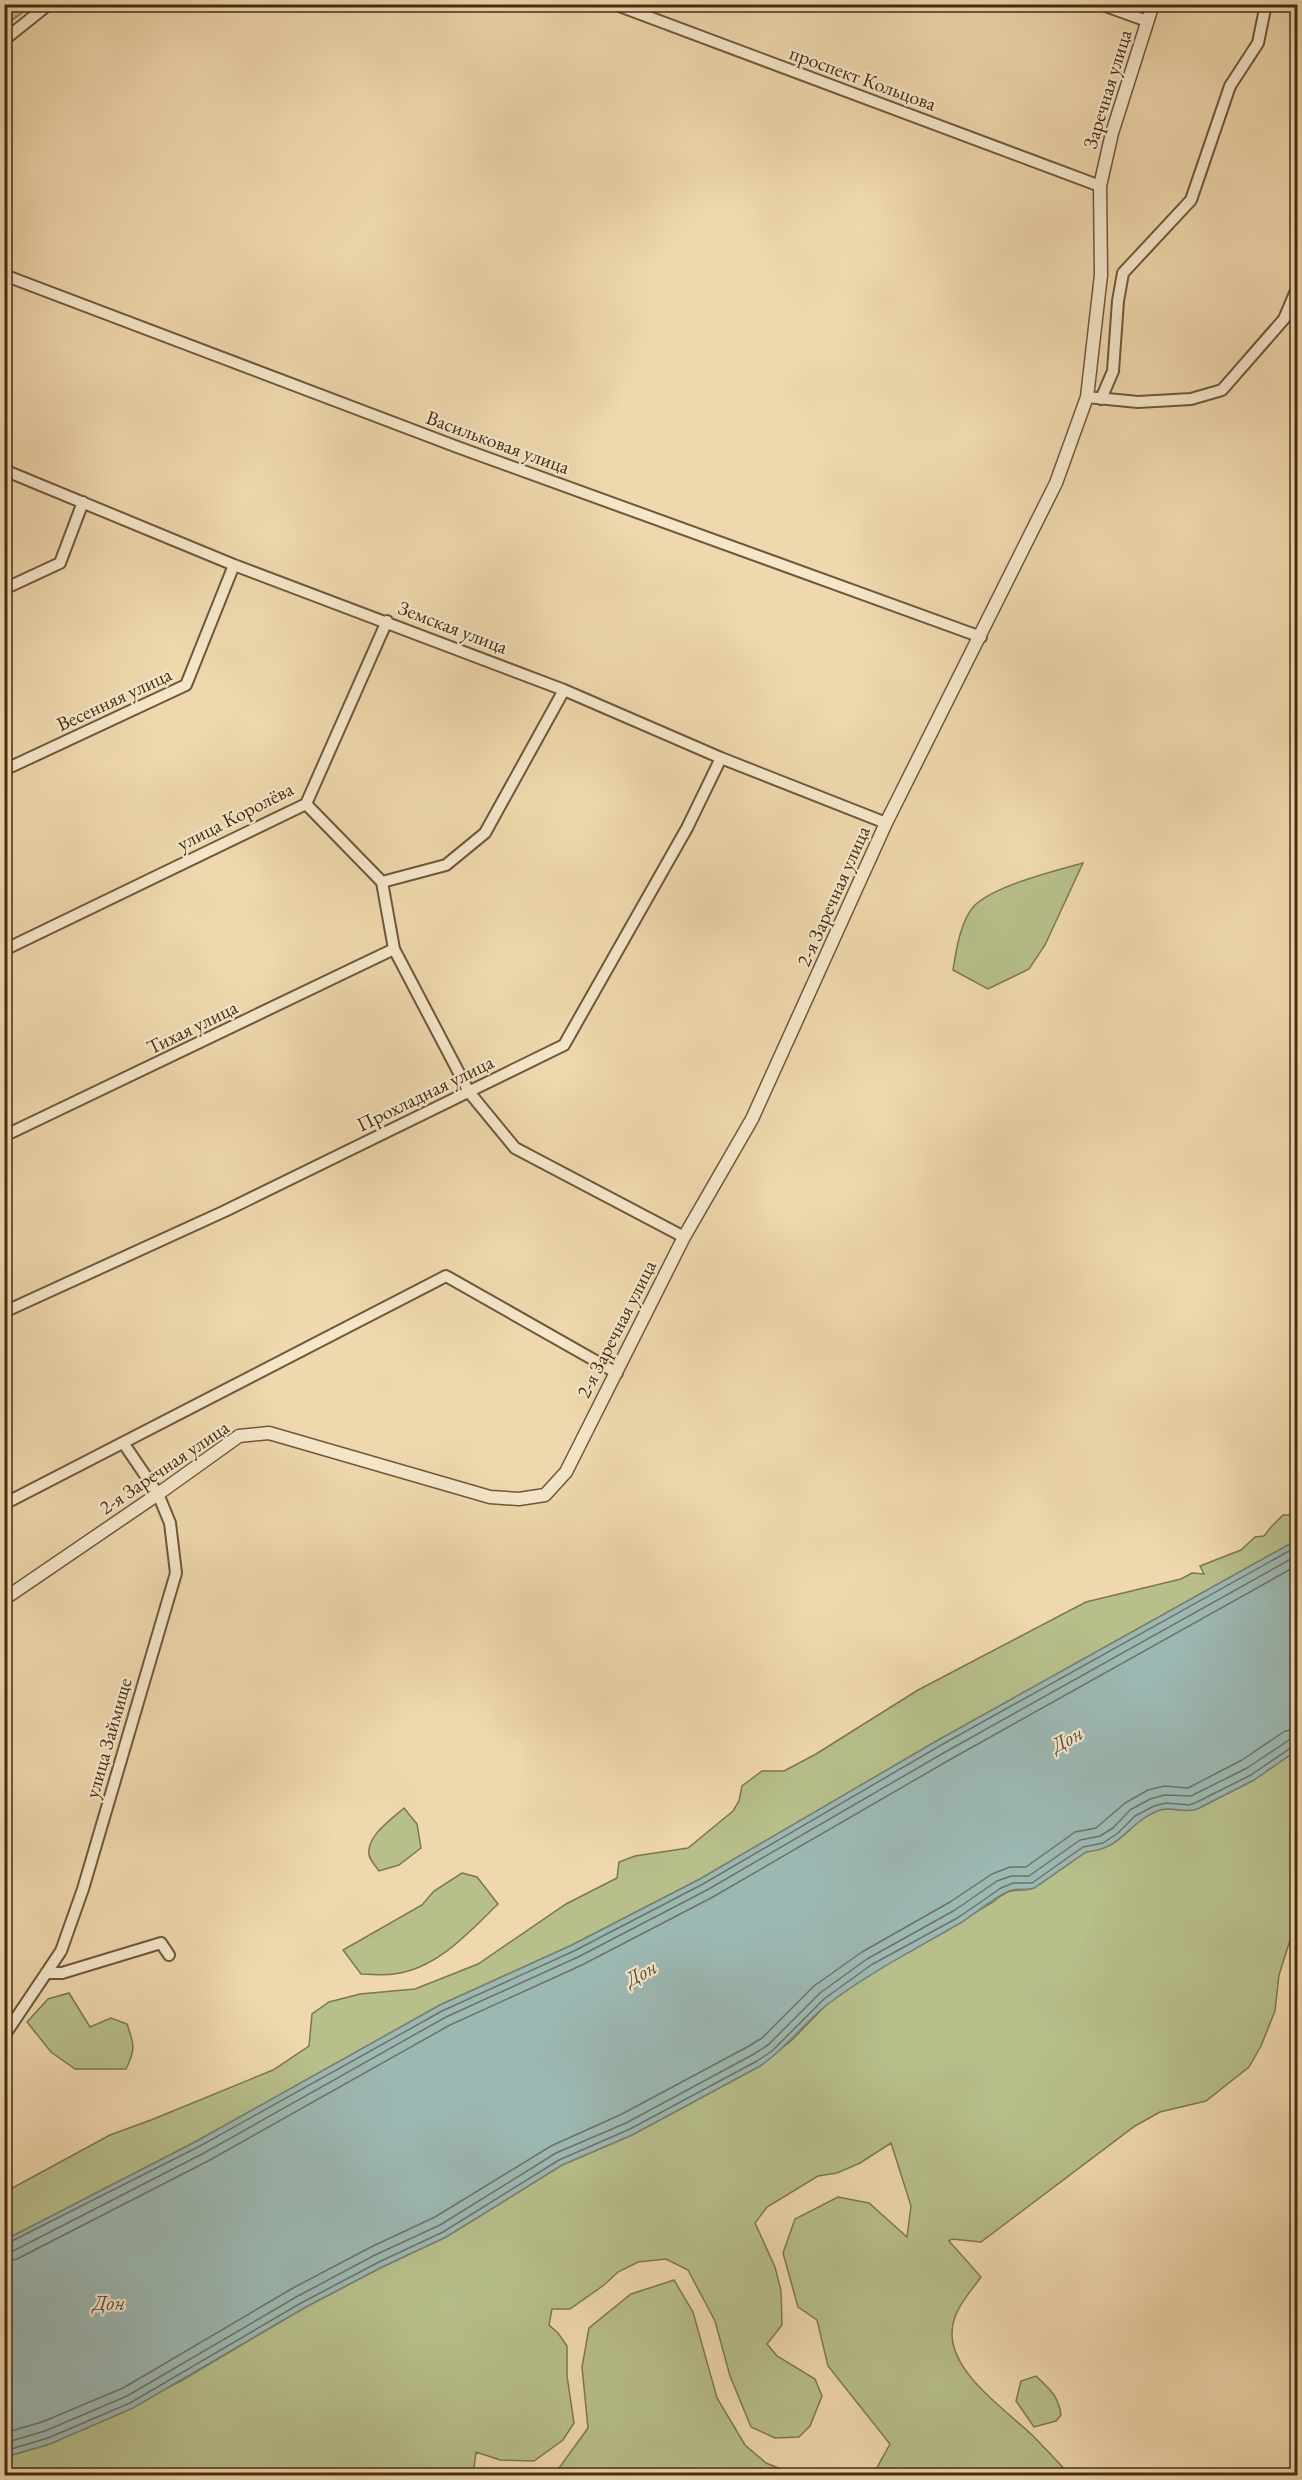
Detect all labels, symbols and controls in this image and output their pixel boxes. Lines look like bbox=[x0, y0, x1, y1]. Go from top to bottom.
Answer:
street label: Заречная улица bbox=[1077, 26, 1137, 152]
street label: проспект Кольцова bbox=[786, 39, 940, 117]
street label: Васильковая улица bbox=[423, 404, 573, 480]
street label: Земская улица bbox=[395, 594, 511, 660]
street label: Весенняя улица bbox=[52, 661, 176, 737]
street label: улица Королёва bbox=[172, 776, 298, 856]
street label: 2-я Заречная улица bbox=[790, 822, 876, 970]
street label: Тихая улица bbox=[142, 994, 242, 1060]
street label: Прохладная улица bbox=[352, 1049, 498, 1137]
street label: 2-я Заречная улица bbox=[570, 1256, 662, 1402]
street label: 2-я Заречная улица bbox=[94, 1414, 234, 1520]
street label: улица Займище bbox=[78, 1675, 138, 1801]
water label: Дон bbox=[1044, 1719, 1088, 1759]
water label: Дон bbox=[618, 1953, 662, 1993]
water label: Дон bbox=[91, 2289, 125, 2316]

